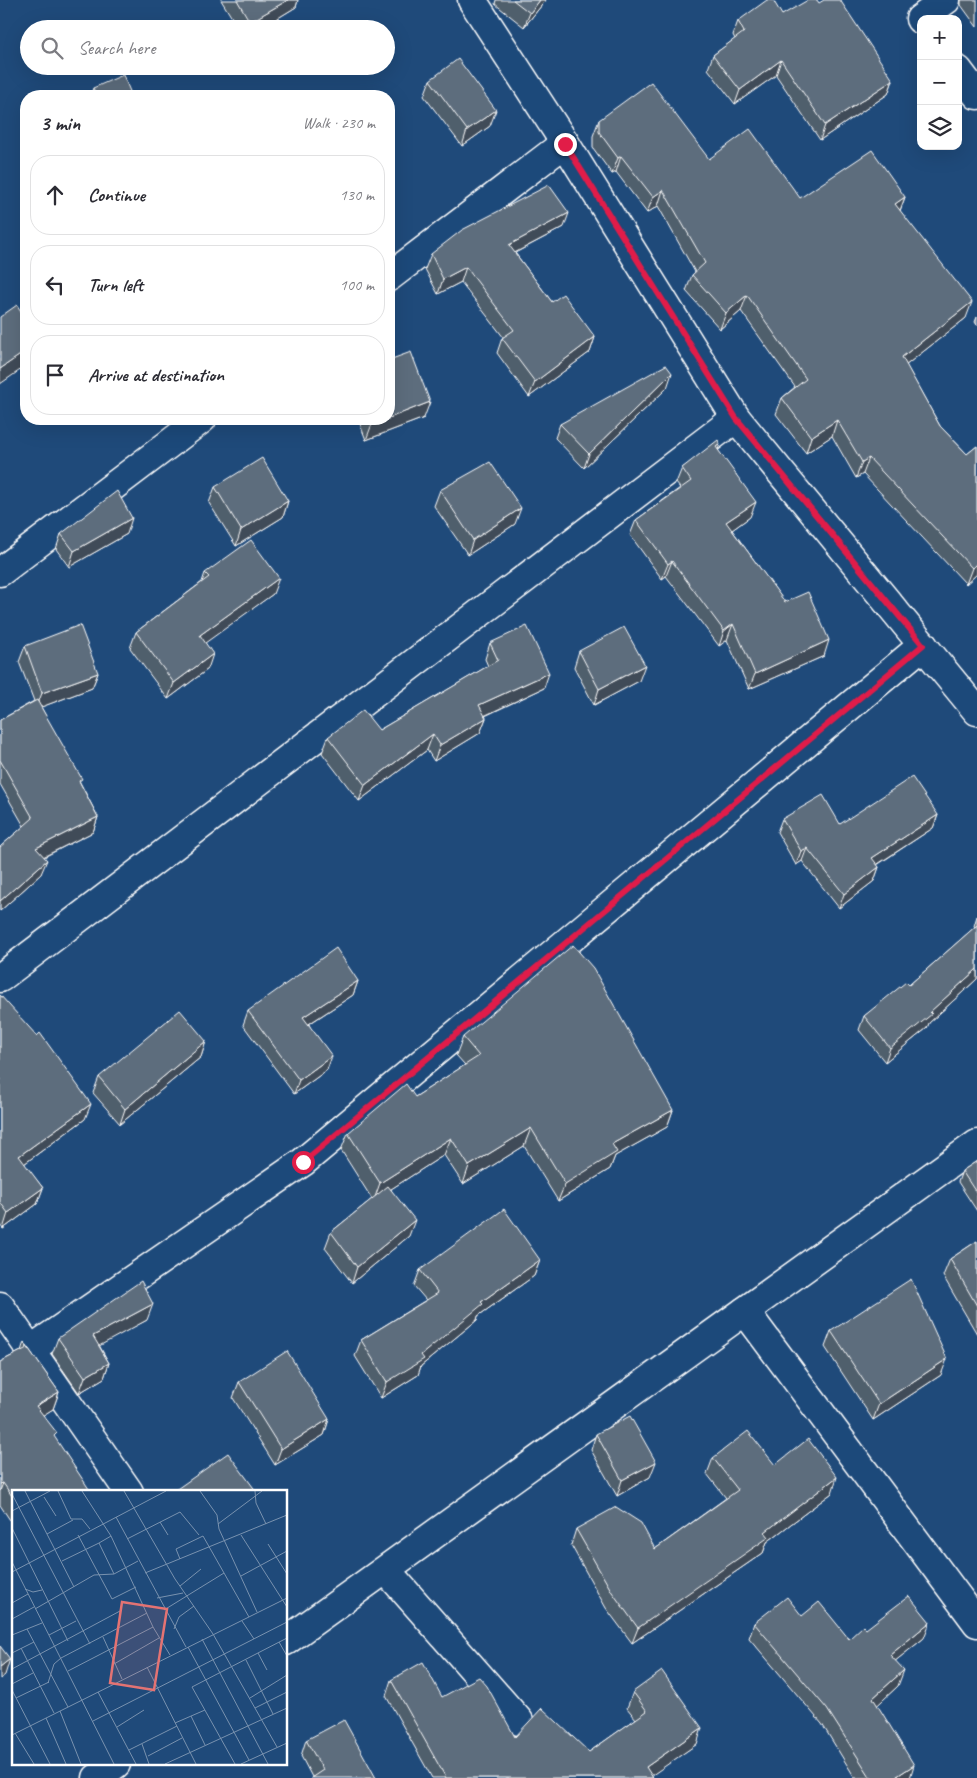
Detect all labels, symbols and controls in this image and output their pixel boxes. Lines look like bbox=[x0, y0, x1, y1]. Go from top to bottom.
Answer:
map controls bbox=[917, 15, 962, 150]
button: + bbox=[917, 15, 962, 60]
search box bbox=[20, 20, 395, 75]
icon: search bbox=[38, 34, 66, 62]
text: Search here bbox=[78, 36, 155, 60]
button: − bbox=[917, 60, 962, 105]
button: layers bbox=[917, 105, 962, 150]
text: 3 min bbox=[40, 110, 80, 136]
text: Walk · 230 m bbox=[303, 113, 375, 133]
route end bbox=[554, 133, 577, 156]
icon: ahead bbox=[41, 181, 69, 209]
text: Continue bbox=[88, 183, 145, 207]
text: 130 m bbox=[340, 185, 374, 205]
icon: left bbox=[41, 271, 69, 299]
text: Turn left bbox=[88, 273, 143, 297]
text: 100 m bbox=[340, 275, 374, 295]
icon: arrive bbox=[41, 361, 69, 389]
text: Arrive at destination bbox=[88, 363, 224, 387]
route start bbox=[292, 1151, 315, 1174]
inset map bbox=[12, 1490, 288, 1766]

